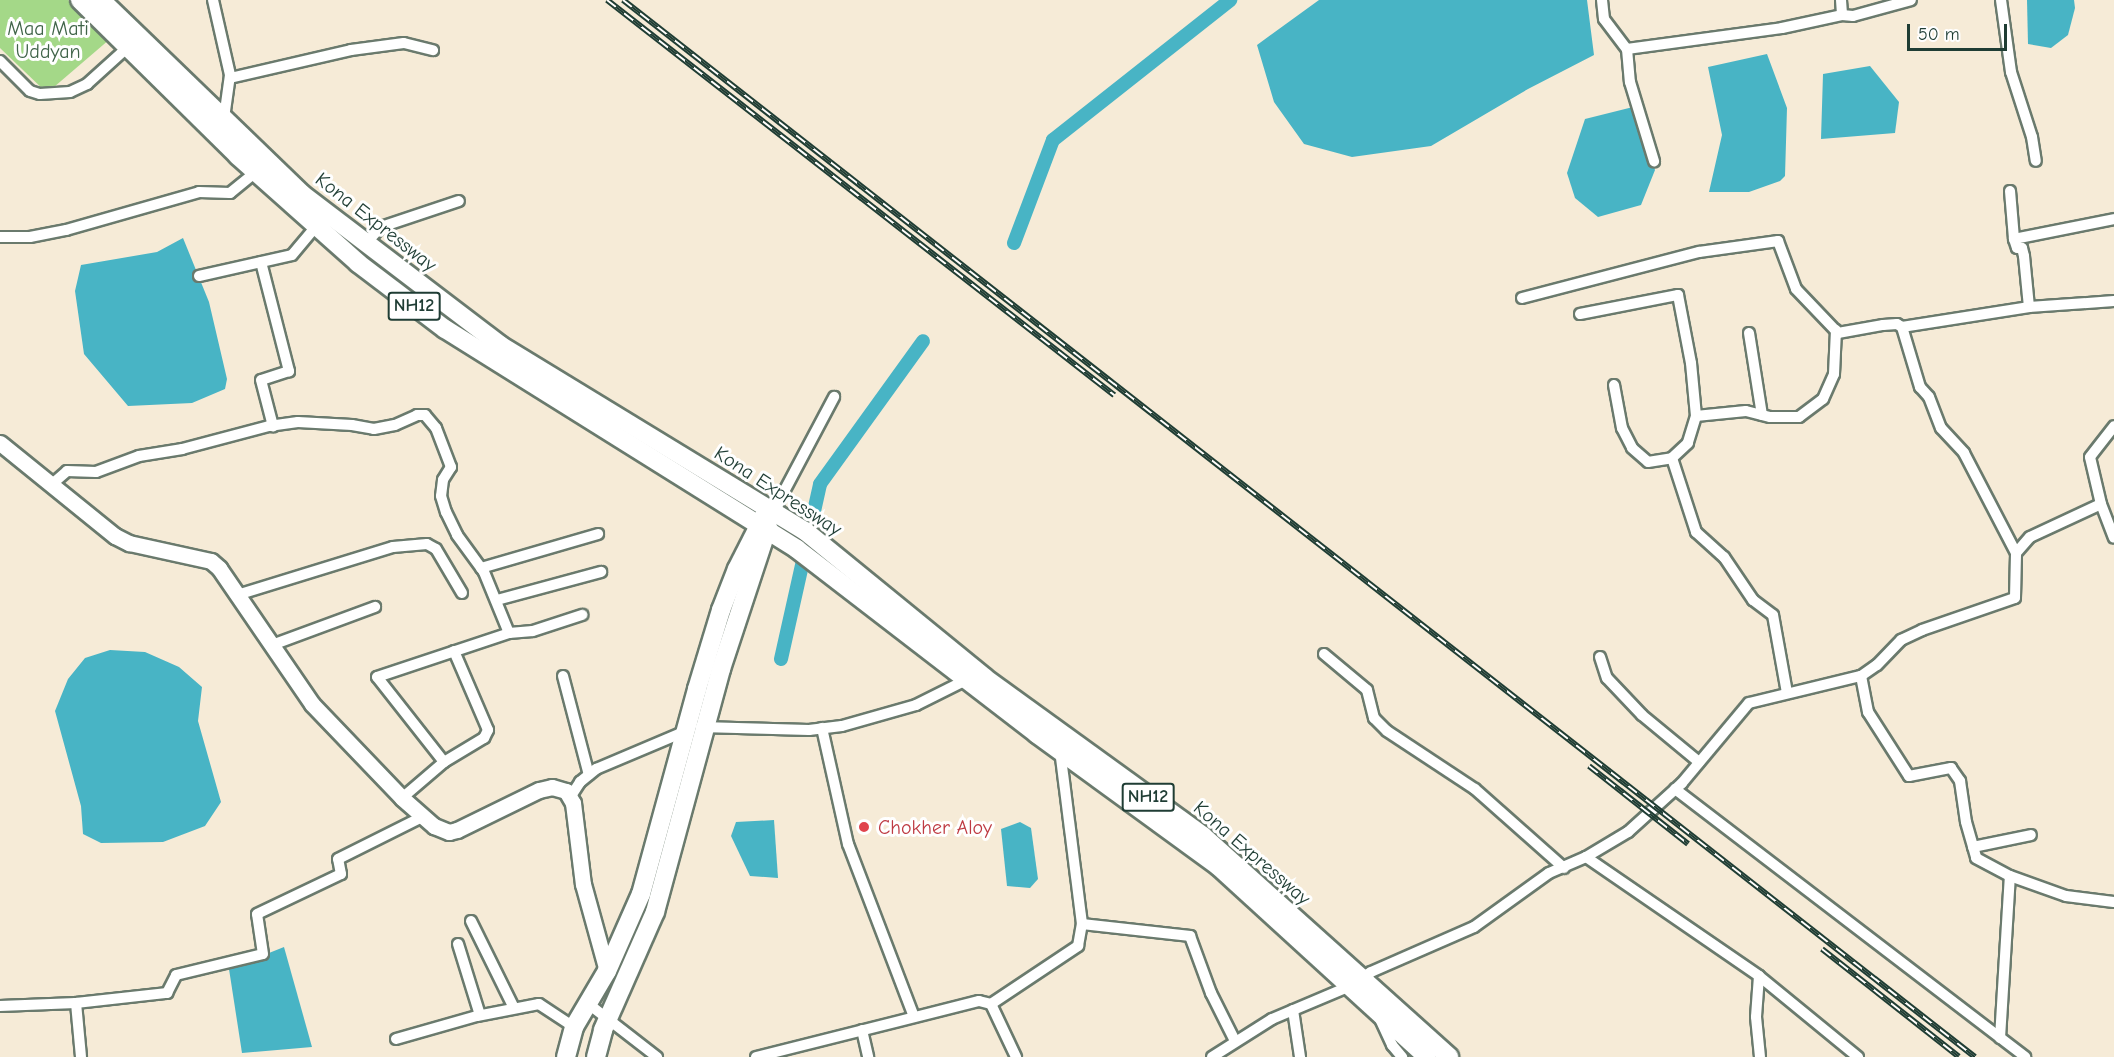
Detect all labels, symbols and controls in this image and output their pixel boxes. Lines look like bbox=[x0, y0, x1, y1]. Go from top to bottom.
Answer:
scale bar bbox=[1910, 12, 2010, 50]
park label: Maa Mati Uddyan bbox=[7, 16, 89, 63]
text: 50 m bbox=[1918, 24, 1960, 45]
street label: Kona Expressway bbox=[311, 167, 441, 277]
road number: NH12 bbox=[387, 291, 441, 321]
street label: Kona Expressway bbox=[710, 441, 846, 541]
road number: NH12 bbox=[1121, 782, 1175, 812]
street label: Kona Expressway bbox=[1189, 796, 1315, 910]
place label: Chokher Aloy bbox=[878, 815, 992, 839]
marker: Chokher Aloy bbox=[855, 818, 873, 836]

